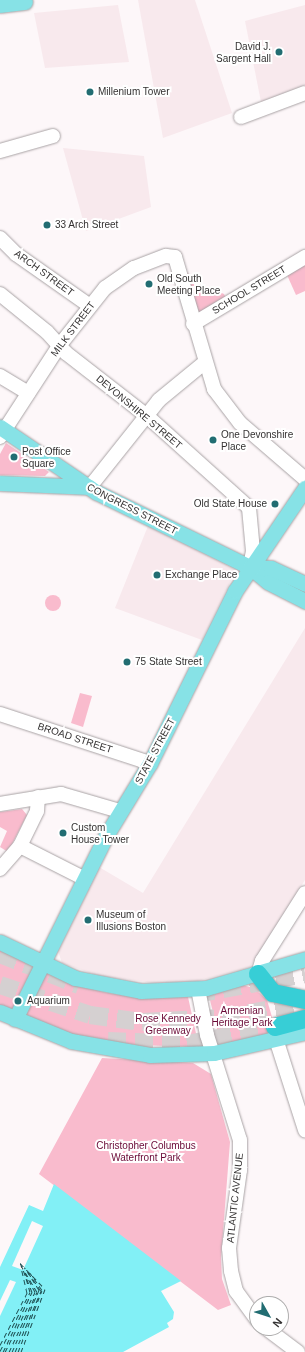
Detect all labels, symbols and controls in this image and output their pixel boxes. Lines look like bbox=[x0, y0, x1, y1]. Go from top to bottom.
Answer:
place label: David J. Sargent Hall bbox=[216, 40, 271, 64]
marker: David J. Sargent Hall bbox=[274, 47, 284, 57]
place label: Millenium Tower bbox=[98, 86, 170, 98]
marker: Millenium Tower bbox=[85, 87, 95, 97]
place label: 33 Arch Street bbox=[55, 219, 119, 231]
marker: 33 Arch Street bbox=[42, 220, 52, 230]
street label: ARCH STREET bbox=[12, 247, 76, 299]
street label: SCHOOL STREET bbox=[210, 263, 288, 317]
place label: Old South Meeting Place bbox=[157, 272, 220, 296]
marker: Old South Meeting Place bbox=[144, 279, 154, 289]
street label: MILK STREET bbox=[48, 299, 98, 359]
street label: DEVONSHIRE STREET bbox=[94, 373, 184, 451]
place label: One Devonshire Place bbox=[221, 428, 293, 452]
marker: One Devonshire Place bbox=[208, 435, 218, 445]
place label: Post Office Square bbox=[22, 445, 71, 468]
marker: Post Office Square bbox=[9, 452, 19, 462]
street label: CONGRESS STREET bbox=[85, 481, 179, 537]
place label: Old State House bbox=[194, 498, 267, 510]
marker: Old State House bbox=[270, 499, 280, 509]
place label: Exchange Place bbox=[165, 569, 237, 581]
marker: Exchange Place bbox=[152, 570, 162, 580]
place label: 75 State Street bbox=[135, 656, 202, 668]
marker: 75 State Street bbox=[122, 657, 132, 667]
street label: STATE STREET bbox=[133, 716, 177, 786]
street label: BROAD STREET bbox=[36, 720, 114, 756]
place label: Custom House Tower bbox=[71, 821, 129, 844]
marker: Custom House Tower bbox=[58, 828, 68, 838]
place label: Museum of Illusions Boston bbox=[96, 908, 166, 932]
marker: Museum of Illusions Boston bbox=[83, 915, 93, 925]
marker: Aquarium bbox=[12, 995, 24, 1007]
place label: Aquarium bbox=[27, 995, 70, 1007]
park label: Armenian Heritage Park bbox=[211, 1004, 273, 1028]
park label: Rose Kennedy Greenway bbox=[135, 1012, 201, 1036]
park label: Christopher Columbus Waterfront Park bbox=[96, 1139, 196, 1162]
street label: ATLANTIC AVENUE bbox=[224, 1152, 246, 1244]
north arrow bbox=[249, 1296, 289, 1336]
text: N bbox=[270, 1316, 285, 1330]

